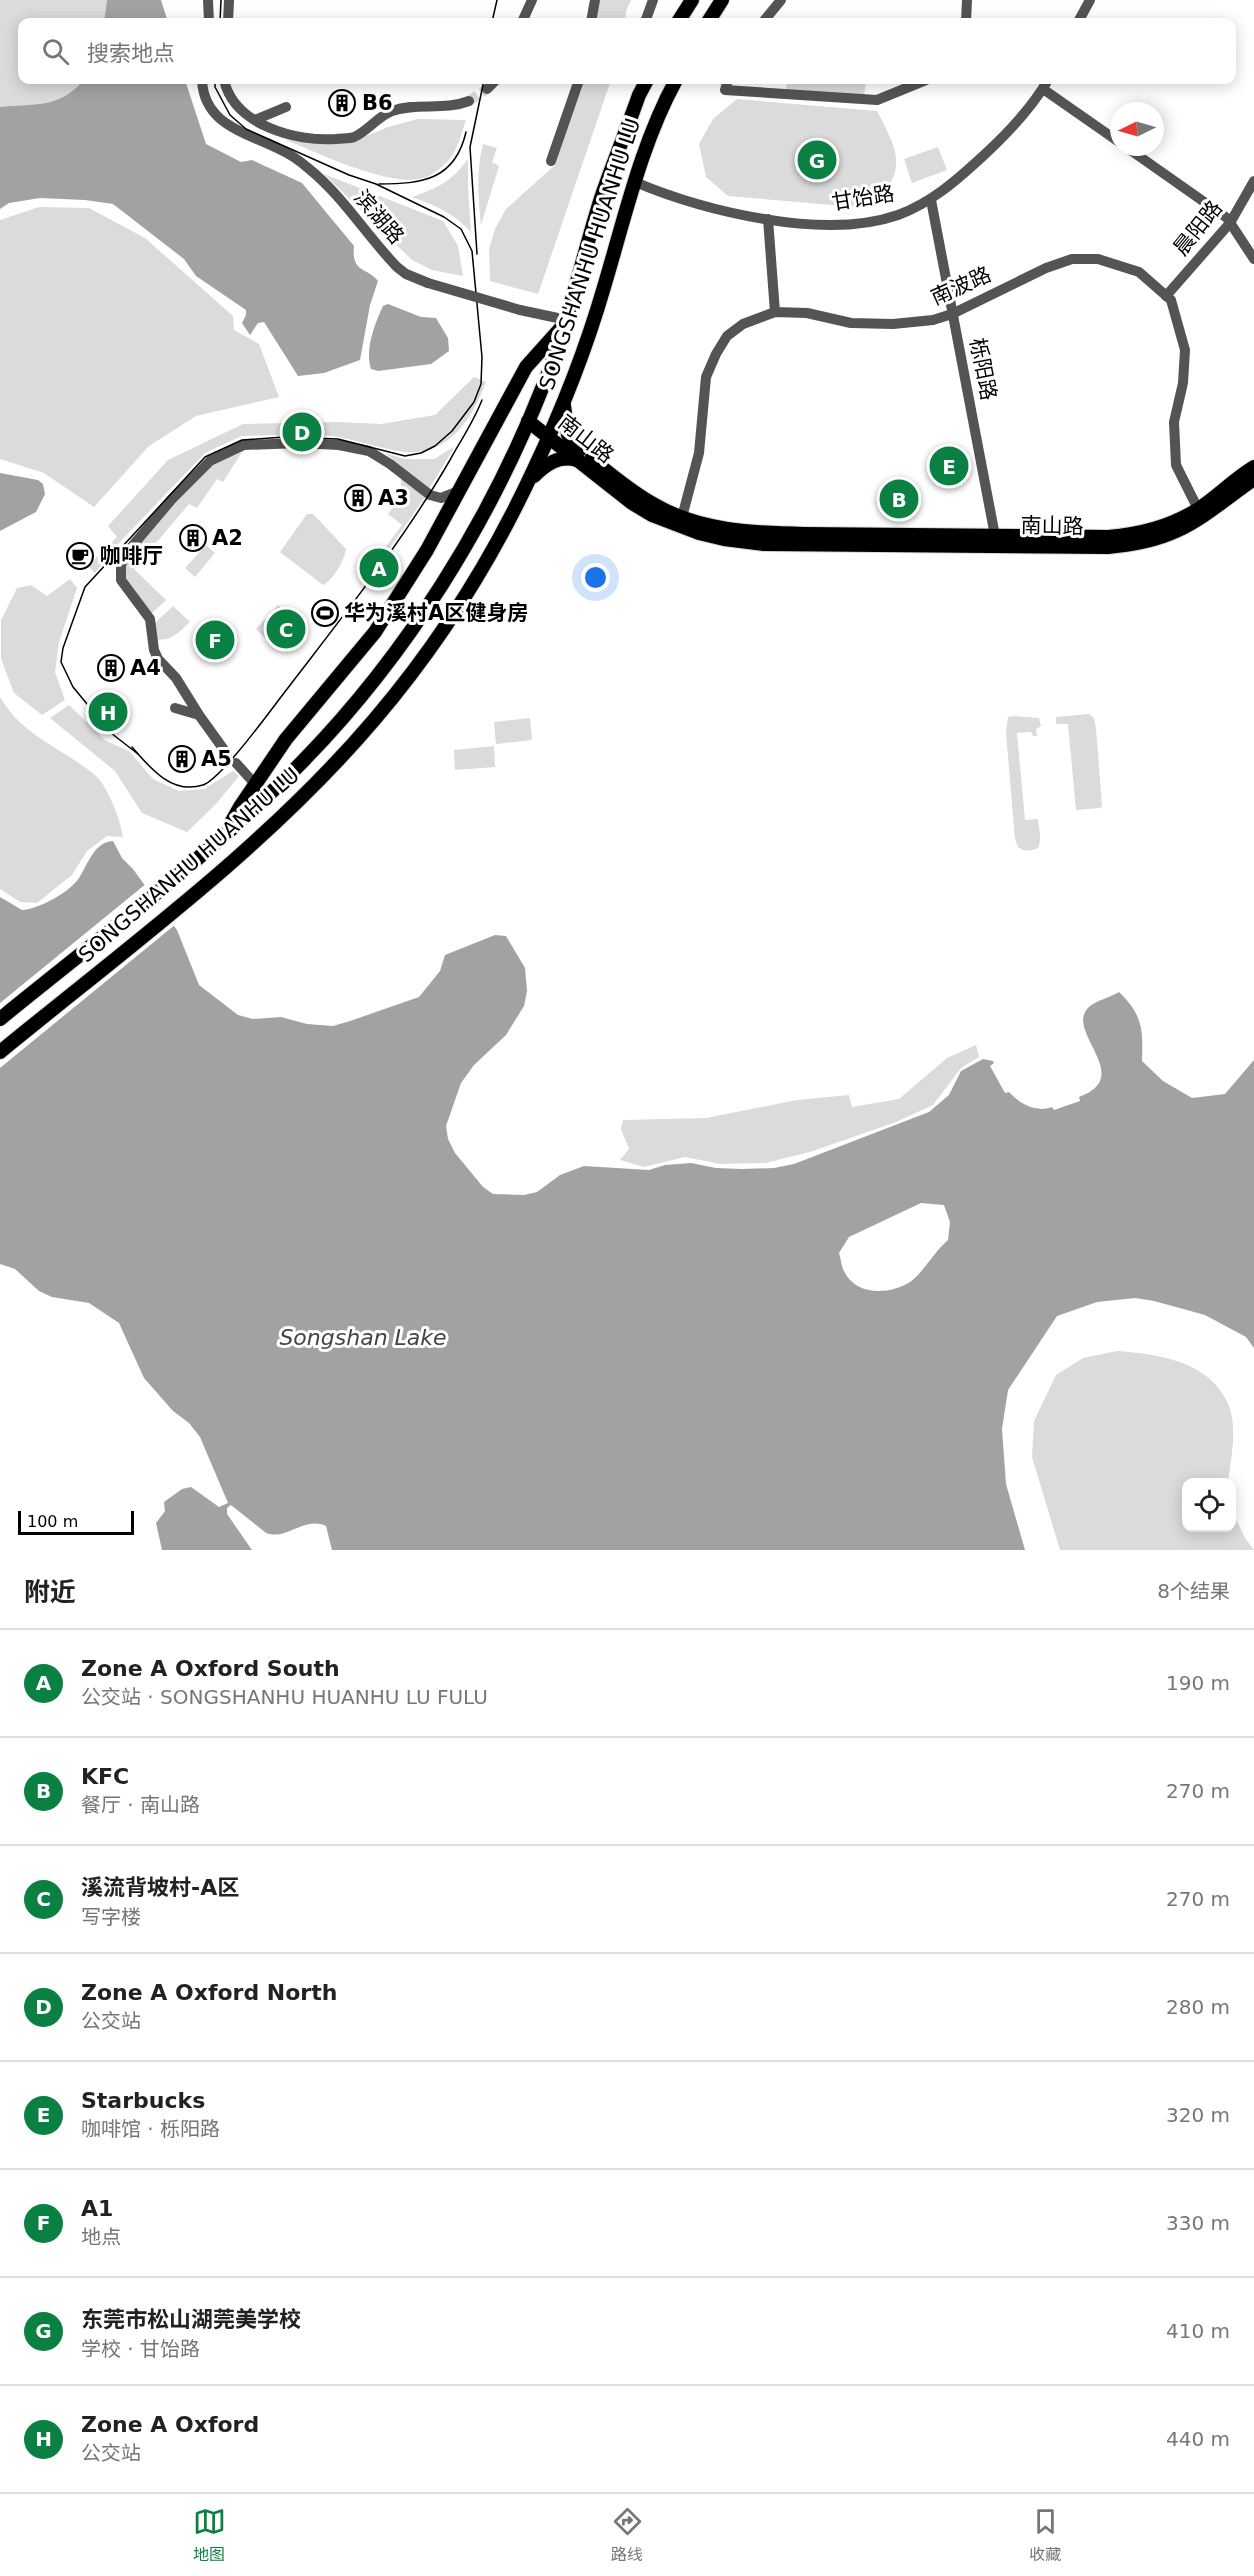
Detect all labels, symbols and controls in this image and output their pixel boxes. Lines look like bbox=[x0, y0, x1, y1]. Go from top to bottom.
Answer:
search box bbox=[18, 18, 1236, 84]
icon: search bbox=[39, 35, 72, 68]
text: 搜索地点 bbox=[87, 41, 175, 66]
building icon: B6 bbox=[327, 88, 357, 118]
place label: B6 bbox=[362, 91, 393, 115]
north arrow bbox=[1110, 102, 1164, 156]
street label: SONGSHANHU HUANHU LU bbox=[535, 115, 645, 393]
pin: G bbox=[798, 138, 836, 182]
street label: 甘饴路 bbox=[830, 181, 896, 215]
street label: 滨湖路 bbox=[349, 185, 409, 249]
street label: 晨阳路 bbox=[1169, 196, 1227, 260]
street label: 南波路 bbox=[927, 262, 995, 310]
street label: 栎阳路 bbox=[965, 336, 1001, 402]
pin: D bbox=[282, 410, 322, 454]
street label: 南山路 bbox=[554, 410, 618, 468]
pin: E bbox=[930, 444, 968, 488]
pin: B bbox=[880, 476, 918, 522]
building icon: A3 bbox=[343, 483, 373, 513]
place label: A3 bbox=[378, 486, 409, 510]
street label: 南山路 bbox=[1020, 513, 1084, 539]
building icon: A2 bbox=[178, 523, 208, 553]
place label: A2 bbox=[212, 526, 243, 550]
cafe icon: 咖啡厅 bbox=[65, 541, 95, 571]
place label: 咖啡厅 bbox=[100, 544, 163, 568]
pin: A bbox=[360, 546, 398, 590]
your location bbox=[581, 563, 610, 592]
sports icon: 华为溪村A区健身房 bbox=[310, 598, 340, 628]
place label: 华为溪村A区健身房 bbox=[344, 601, 528, 625]
pin: C bbox=[266, 606, 306, 652]
pin: F bbox=[196, 618, 234, 662]
building icon: A4 bbox=[96, 653, 126, 683]
place label: A4 bbox=[130, 656, 161, 680]
pin: H bbox=[88, 690, 128, 734]
building icon: A5 bbox=[167, 744, 197, 774]
place label: A5 bbox=[201, 747, 232, 771]
street label: SONGSHANHU HUANHU LU bbox=[74, 763, 304, 967]
water label: Songshan Lake bbox=[279, 1325, 447, 1350]
map controls bbox=[1182, 1478, 1236, 1532]
button: locate bbox=[1182, 1478, 1236, 1532]
scale bar bbox=[18, 1508, 134, 1536]
text: 100 m bbox=[27, 1512, 78, 1531]
text: 附近 bbox=[24, 1577, 76, 1607]
text: 8个结果 bbox=[1157, 1579, 1230, 1603]
text: Zone A Oxford South bbox=[81, 1656, 340, 1681]
text: A bbox=[36, 1671, 51, 1695]
text: 190 m bbox=[1166, 1671, 1230, 1695]
text: 公交站 · SONGSHANHU HUANHU LU FULU bbox=[81, 1685, 488, 1709]
text: KFC bbox=[81, 1764, 129, 1789]
text: B bbox=[36, 1779, 51, 1803]
text: 270 m bbox=[1166, 1779, 1230, 1803]
text: 餐厅 · 南山路 bbox=[81, 1793, 200, 1817]
text: 溪流背坡村-A区 bbox=[81, 1875, 239, 1900]
text: C bbox=[36, 1887, 51, 1911]
text: 270 m bbox=[1166, 1887, 1230, 1911]
text: 写字楼 bbox=[81, 1905, 141, 1929]
text: Zone A Oxford North bbox=[81, 1980, 337, 2005]
text: D bbox=[35, 1995, 52, 2019]
text: 280 m bbox=[1166, 1995, 1230, 2019]
text: 公交站 bbox=[81, 2009, 141, 2033]
text: Starbucks bbox=[81, 2088, 205, 2113]
text: E bbox=[37, 2103, 50, 2127]
text: 320 m bbox=[1166, 2103, 1230, 2127]
text: 咖啡馆 · 栎阳路 bbox=[81, 2117, 220, 2141]
text: A1 bbox=[81, 2196, 113, 2221]
text: F bbox=[37, 2211, 50, 2235]
text: 330 m bbox=[1166, 2211, 1230, 2235]
text: 地点 bbox=[81, 2225, 121, 2249]
text: 东莞市松山湖莞美学校 bbox=[81, 2307, 301, 2332]
text: G bbox=[35, 2319, 52, 2343]
text: 410 m bbox=[1166, 2319, 1230, 2343]
text: 学校 · 甘饴路 bbox=[81, 2337, 200, 2361]
text: Zone A Oxford bbox=[81, 2412, 259, 2437]
text: H bbox=[35, 2427, 52, 2451]
text: 440 m bbox=[1166, 2427, 1230, 2451]
text: 公交站 bbox=[81, 2441, 141, 2465]
tab: 地图 bbox=[193, 2505, 226, 2565]
tab: 路线 bbox=[611, 2505, 644, 2565]
tab: 收藏 bbox=[1029, 2505, 1062, 2565]

